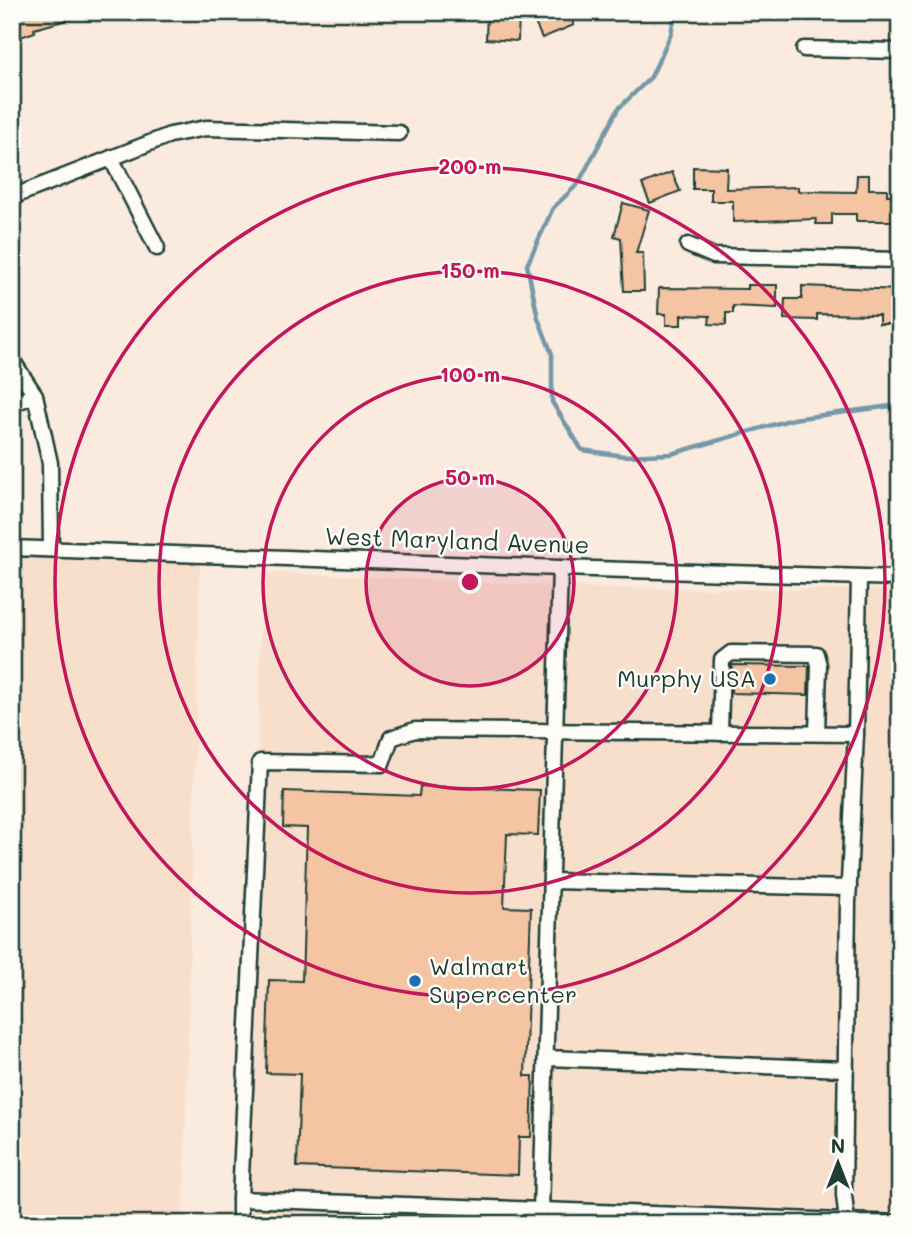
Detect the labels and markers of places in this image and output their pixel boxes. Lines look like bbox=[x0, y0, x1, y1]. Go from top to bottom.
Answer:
centre of rings bbox=[458, 570, 482, 594]
place label: Murphy USA bbox=[617, 662, 756, 693]
marker: Murphy USA bbox=[762, 671, 778, 687]
place label: Walmart Supercenter bbox=[429, 950, 577, 1009]
marker: Walmart Supercenter bbox=[407, 973, 423, 989]

